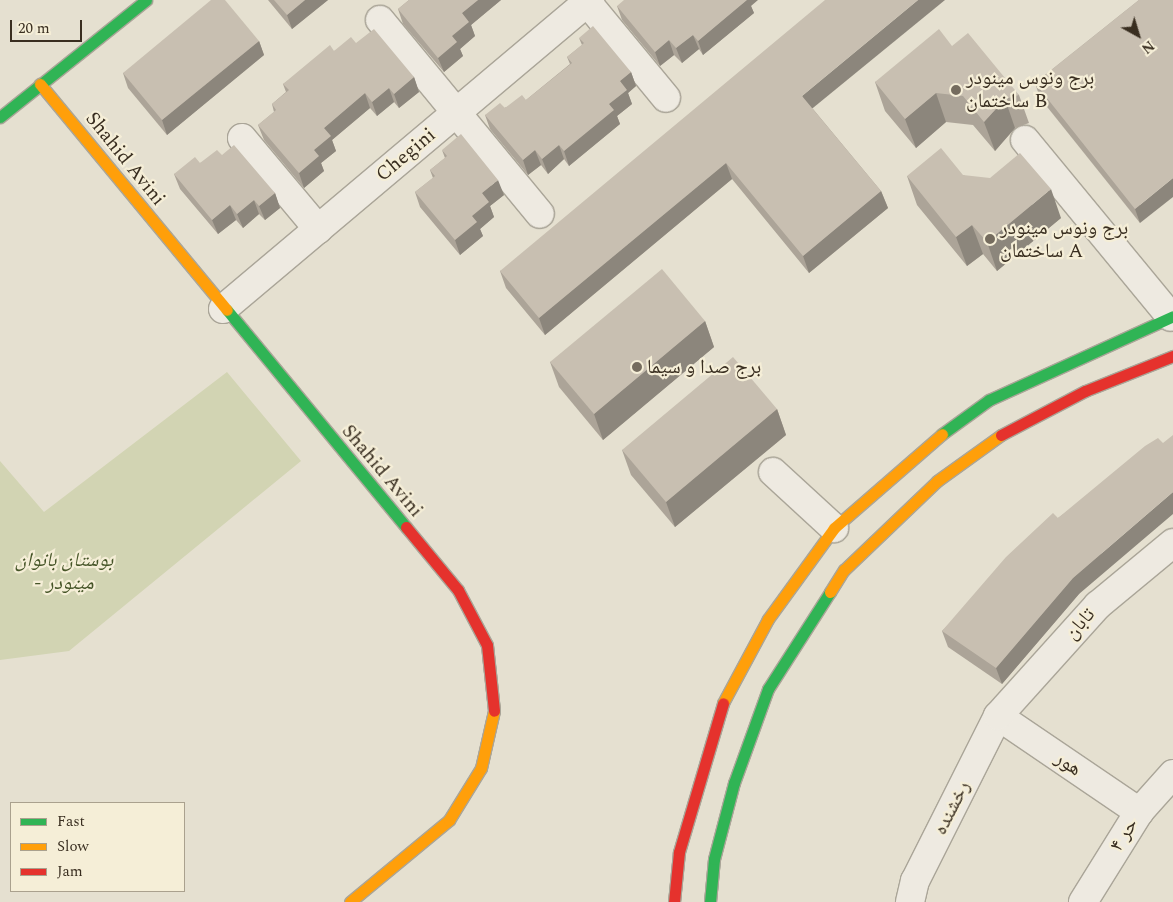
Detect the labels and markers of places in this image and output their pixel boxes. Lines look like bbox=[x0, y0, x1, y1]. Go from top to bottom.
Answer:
place label: برج ونوس مینودر ساختمان B bbox=[966, 66, 1094, 113]
marker: برج ونوس مینودر ساختمان B bbox=[950, 84, 962, 96]
place label: برج ونوس مینودر ساختمان A bbox=[1000, 216, 1128, 263]
marker: برج ونوس مینودر ساختمان A bbox=[984, 233, 996, 245]
place label: برج صدا و سیما bbox=[647, 355, 761, 379]
marker: برج صدا و سیما bbox=[631, 361, 643, 373]

